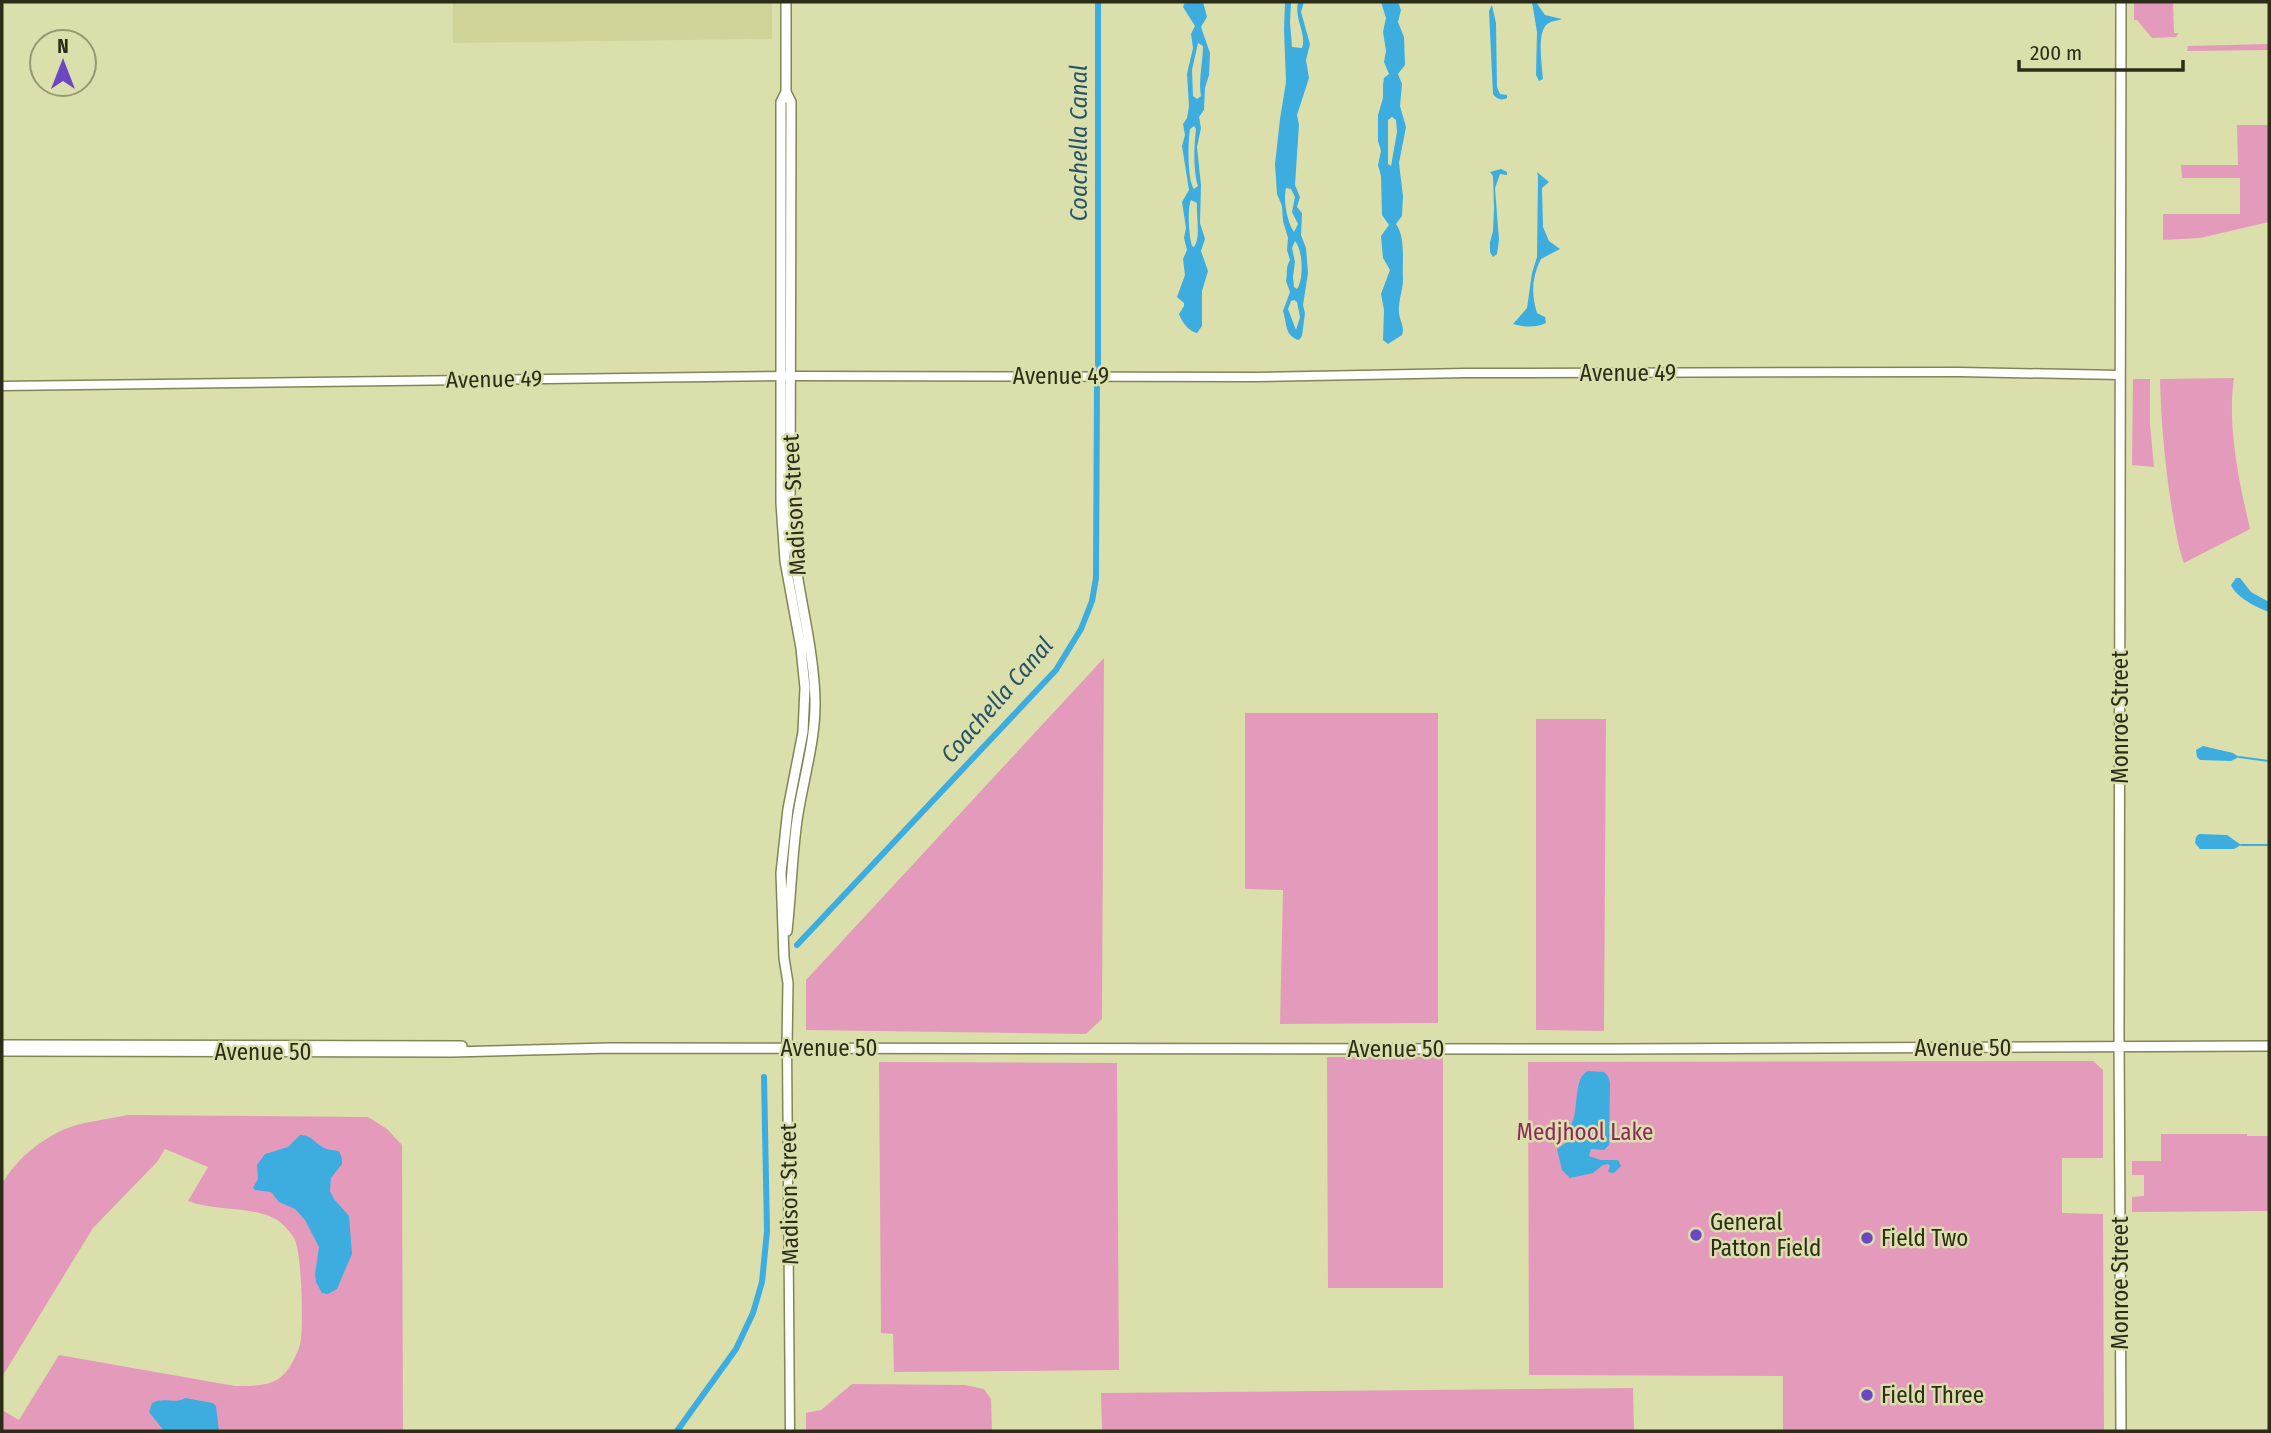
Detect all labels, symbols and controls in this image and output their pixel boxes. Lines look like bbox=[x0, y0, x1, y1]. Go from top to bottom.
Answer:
north arrow bbox=[28, 28, 98, 98]
scale bar bbox=[2019, 28, 2184, 72]
text: N bbox=[57, 35, 69, 58]
text: 200 m bbox=[2030, 40, 2082, 66]
water label: Coachella Canal bbox=[1065, 65, 1093, 221]
street label: Avenue 49 bbox=[1580, 359, 1676, 387]
street label: Avenue 49 bbox=[1013, 362, 1109, 390]
street label: Avenue 49 bbox=[446, 364, 542, 394]
street label: Madison Street bbox=[776, 433, 812, 577]
water label: Coachella Canal bbox=[935, 632, 1059, 768]
street label: Monroe Street bbox=[2106, 650, 2134, 784]
street label: Avenue 50 bbox=[780, 1034, 878, 1062]
street label: Avenue 50 bbox=[1914, 1034, 2012, 1062]
street label: Avenue 50 bbox=[1347, 1035, 1445, 1063]
street label: Avenue 50 bbox=[214, 1038, 312, 1066]
park label: Medjhool Lake bbox=[1517, 1118, 1653, 1146]
street label: Madison Street bbox=[774, 1122, 804, 1265]
place label: General Patton Field bbox=[1710, 1208, 1821, 1262]
street label: Monroe Street bbox=[2106, 1216, 2134, 1350]
place label: Field Two bbox=[1881, 1224, 1968, 1252]
marker: General Patton Field bbox=[1688, 1227, 1704, 1243]
marker: Field Two bbox=[1859, 1230, 1875, 1246]
place label: Field Three bbox=[1881, 1381, 1984, 1409]
marker: Field Three bbox=[1859, 1387, 1875, 1403]

